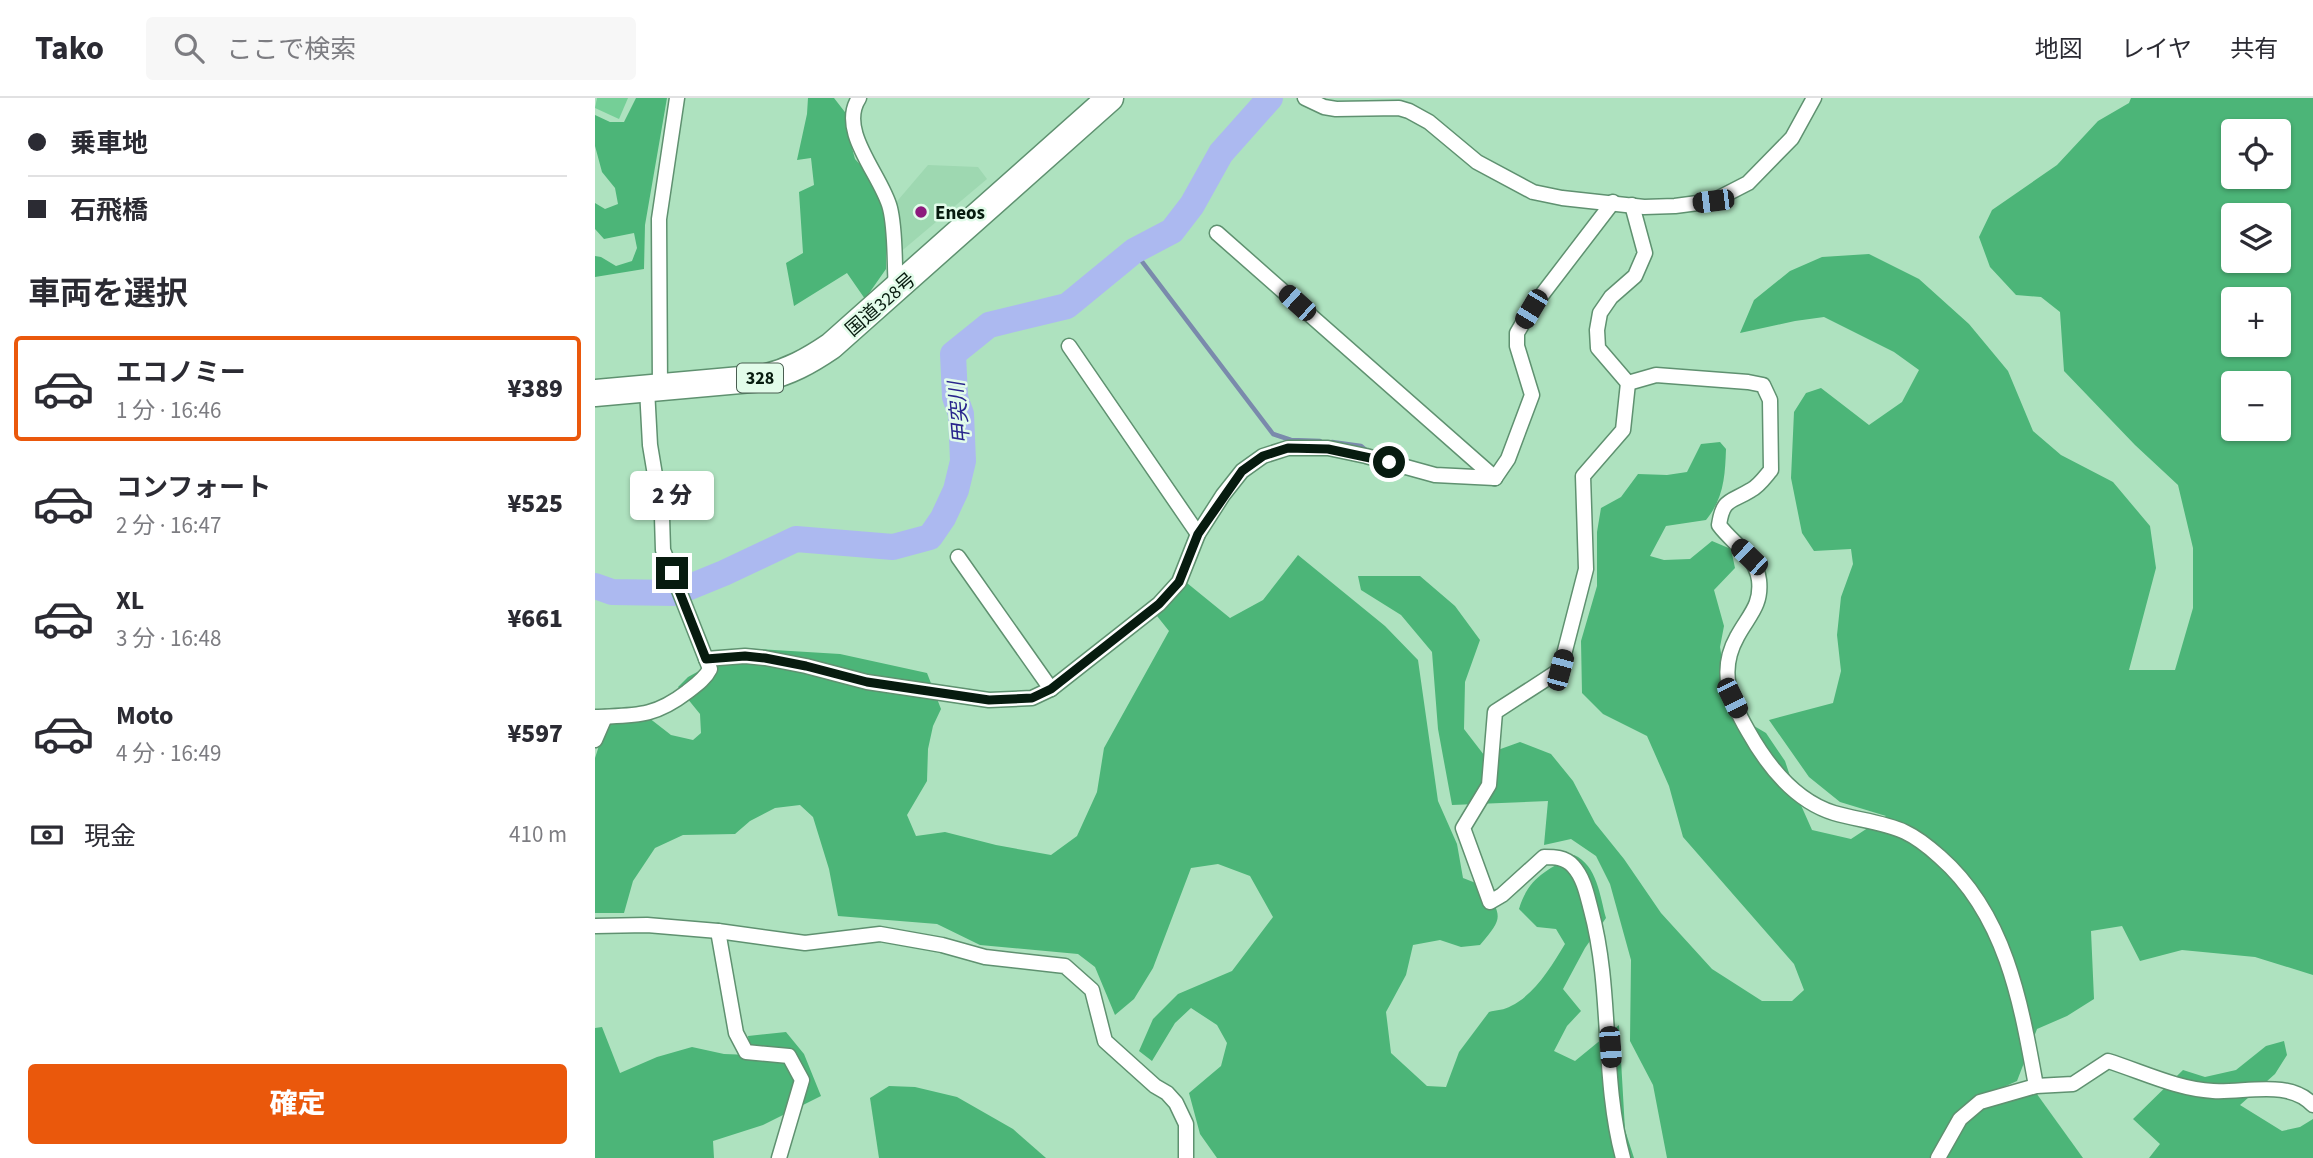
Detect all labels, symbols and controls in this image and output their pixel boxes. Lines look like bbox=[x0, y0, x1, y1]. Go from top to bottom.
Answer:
search box bbox=[146, 17, 636, 80]
text: Tako bbox=[35, 25, 104, 72]
icon: search bbox=[170, 29, 208, 67]
text: ここで検索 bbox=[226, 31, 356, 68]
text: 地図 bbox=[2035, 32, 2083, 67]
text: レイヤ bbox=[2121, 32, 2192, 67]
text: 共有 bbox=[2230, 32, 2278, 67]
map controls bbox=[2221, 119, 2291, 441]
button: locate bbox=[2221, 119, 2291, 189]
text: 乗車地 bbox=[70, 125, 148, 162]
car bbox=[1691, 188, 1736, 214]
text: 石飛橋 bbox=[70, 192, 148, 229]
place label: Eneos bbox=[935, 200, 985, 227]
button: layers bbox=[2221, 203, 2291, 273]
marker: Eneos bbox=[913, 204, 929, 220]
street label: 国道328号 bbox=[840, 267, 922, 343]
text: 車両を選択 bbox=[28, 271, 188, 317]
car bbox=[1275, 281, 1320, 325]
car bbox=[1512, 286, 1551, 332]
button: + bbox=[2221, 287, 2291, 357]
text: エコノミー bbox=[116, 354, 246, 391]
icon: car bbox=[32, 357, 95, 420]
road number: 328 bbox=[737, 364, 783, 392]
text: ¥389 bbox=[507, 370, 563, 407]
button: − bbox=[2221, 371, 2291, 441]
water label: 甲突川 bbox=[941, 378, 977, 446]
text: 1 分 · 16:46 bbox=[116, 394, 221, 427]
route start bbox=[1373, 446, 1405, 478]
text: コンフォート bbox=[116, 469, 271, 506]
icon: car bbox=[32, 472, 95, 535]
callout: 2 分 bbox=[630, 472, 714, 520]
text: 2 分 bbox=[652, 479, 692, 512]
text: ¥525 bbox=[507, 485, 563, 522]
text: 2 分 · 16:47 bbox=[116, 509, 221, 542]
car bbox=[1727, 535, 1772, 579]
route end bbox=[656, 557, 688, 589]
text: XL bbox=[116, 582, 144, 619]
icon: car bbox=[32, 587, 95, 650]
text: ¥661 bbox=[507, 600, 563, 637]
text: 3 分 · 16:48 bbox=[116, 622, 221, 655]
car bbox=[1545, 647, 1576, 693]
car bbox=[1714, 675, 1751, 721]
text: Moto bbox=[116, 697, 173, 734]
icon: car bbox=[32, 702, 95, 765]
text: ¥597 bbox=[507, 715, 563, 752]
text: 4 分 · 16:49 bbox=[116, 737, 221, 770]
icon: cash bbox=[28, 816, 66, 854]
text: 現金 bbox=[84, 818, 136, 855]
text: 410 m bbox=[509, 818, 567, 851]
car bbox=[1599, 1025, 1622, 1069]
button: 確定 bbox=[28, 1064, 567, 1144]

